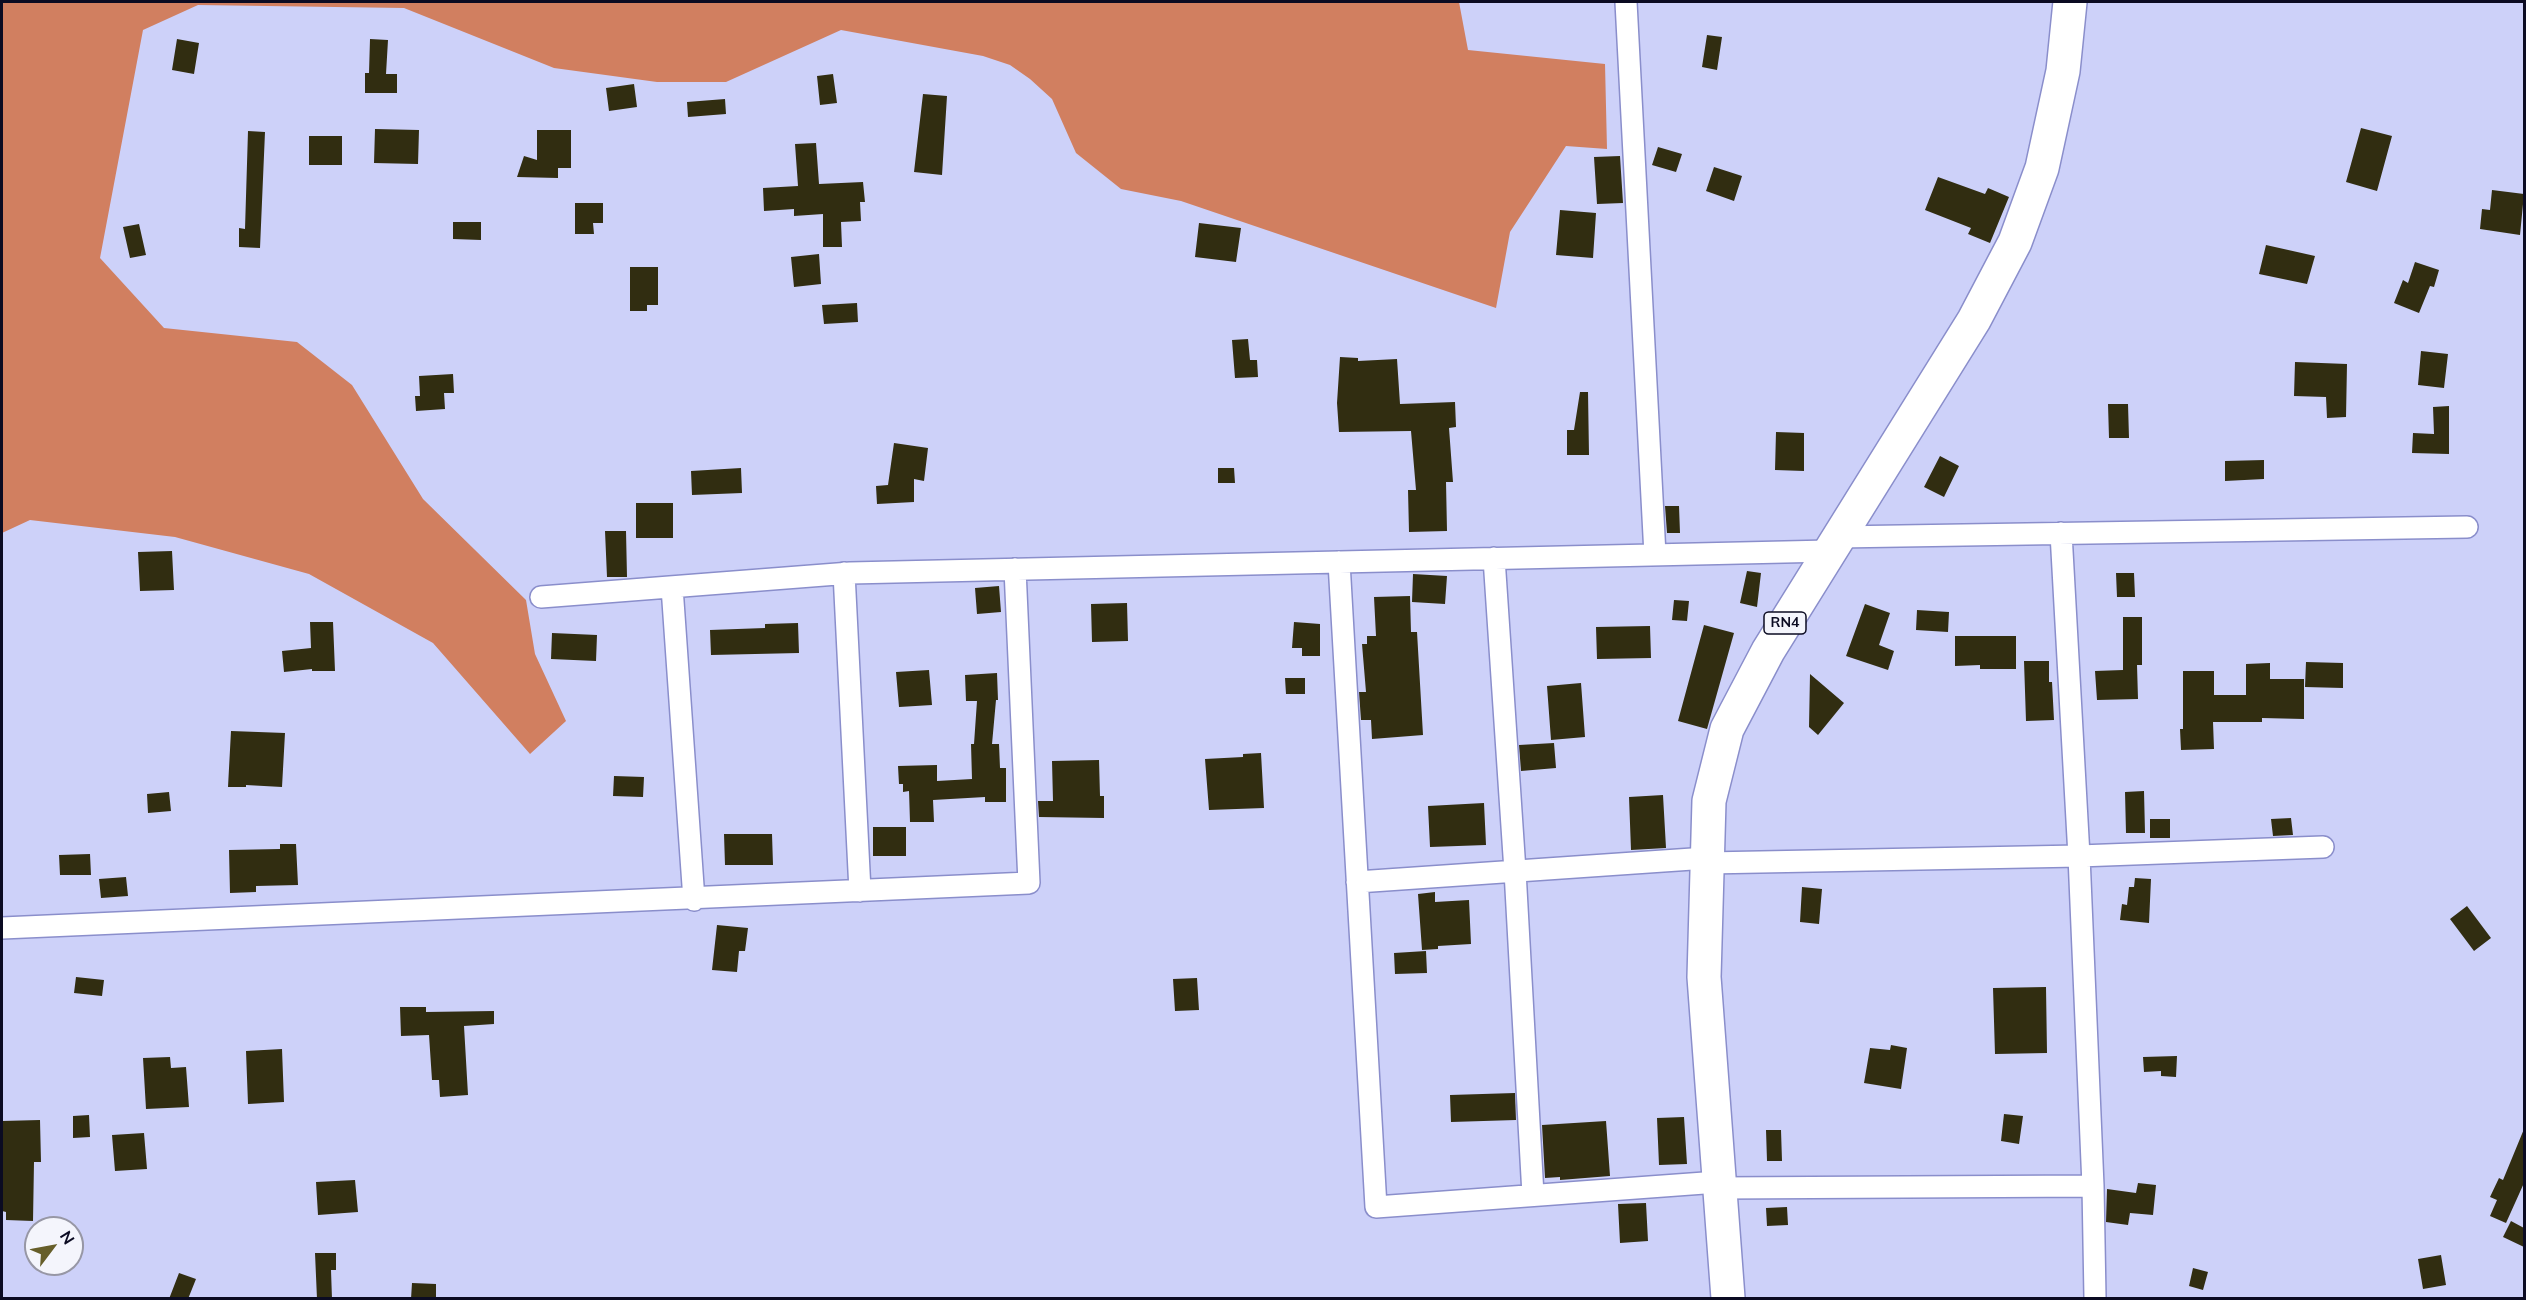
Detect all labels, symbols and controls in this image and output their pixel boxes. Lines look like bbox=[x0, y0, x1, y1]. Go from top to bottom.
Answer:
road number: RN4 bbox=[1764, 612, 1806, 634]
north arrow bbox=[24, 1216, 84, 1276]
text: N bbox=[56, 1227, 79, 1248]

